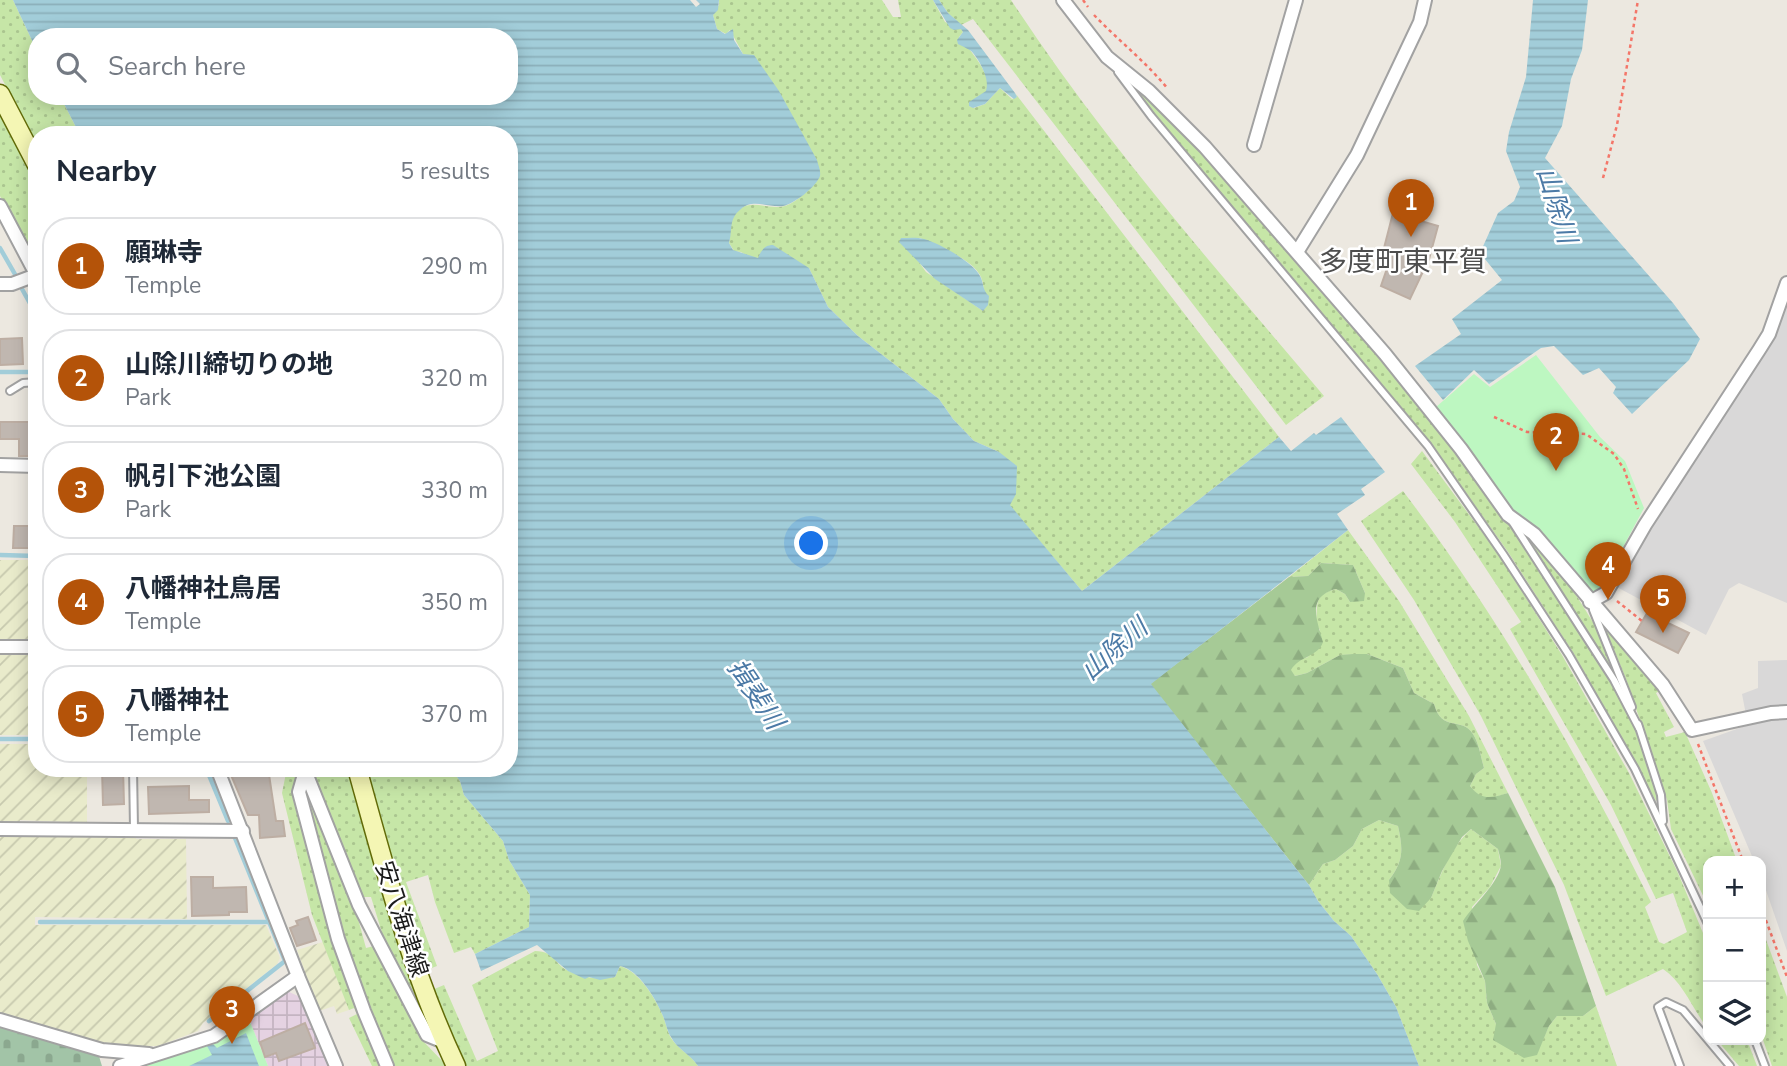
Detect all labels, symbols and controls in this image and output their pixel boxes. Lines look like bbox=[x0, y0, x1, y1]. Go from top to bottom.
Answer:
search box bbox=[28, 28, 518, 105]
icon: search bbox=[52, 48, 90, 86]
text: Search here bbox=[108, 49, 246, 84]
text: Nearby bbox=[56, 151, 156, 192]
text: 5 results bbox=[400, 156, 490, 187]
water label: 山除川 bbox=[1528, 163, 1586, 250]
pin: 1 bbox=[1388, 179, 1434, 237]
text: 願琳寺 bbox=[125, 235, 203, 270]
district label: 多度町東平賀 bbox=[1319, 243, 1487, 281]
text: 1 bbox=[74, 251, 88, 282]
text: 290 m bbox=[421, 251, 488, 282]
text: Temple bbox=[125, 270, 201, 301]
text: 山除川締切りの地 bbox=[125, 347, 333, 382]
text: 2 bbox=[74, 363, 88, 394]
text: 320 m bbox=[421, 363, 488, 394]
text: Park bbox=[125, 382, 171, 413]
pin: 2 bbox=[1533, 413, 1579, 471]
text: 帆引下池公園 bbox=[125, 459, 281, 494]
text: 3 bbox=[74, 475, 88, 506]
text: 330 m bbox=[421, 475, 488, 506]
text: Park bbox=[125, 494, 171, 525]
your location bbox=[794, 526, 828, 560]
pin: 4 bbox=[1585, 542, 1631, 600]
text: 八幡神社鳥居 bbox=[125, 571, 281, 606]
pin: 5 bbox=[1640, 575, 1686, 633]
text: 4 bbox=[74, 587, 88, 618]
text: 350 m bbox=[421, 587, 488, 618]
text: Temple bbox=[125, 606, 201, 637]
water label: 山除川 bbox=[1073, 609, 1158, 688]
water label: 揖斐川 bbox=[719, 652, 794, 739]
text: 八幡神社 bbox=[125, 683, 229, 718]
text: 5 bbox=[74, 699, 88, 730]
text: 370 m bbox=[421, 699, 488, 730]
text: Temple bbox=[125, 718, 201, 749]
map controls bbox=[1703, 856, 1766, 1045]
button: + bbox=[1703, 856, 1766, 919]
street label: 安八海津線 bbox=[368, 857, 436, 981]
button: − bbox=[1703, 919, 1766, 982]
button: layers bbox=[1703, 982, 1766, 1045]
pin: 3 bbox=[209, 986, 255, 1044]

